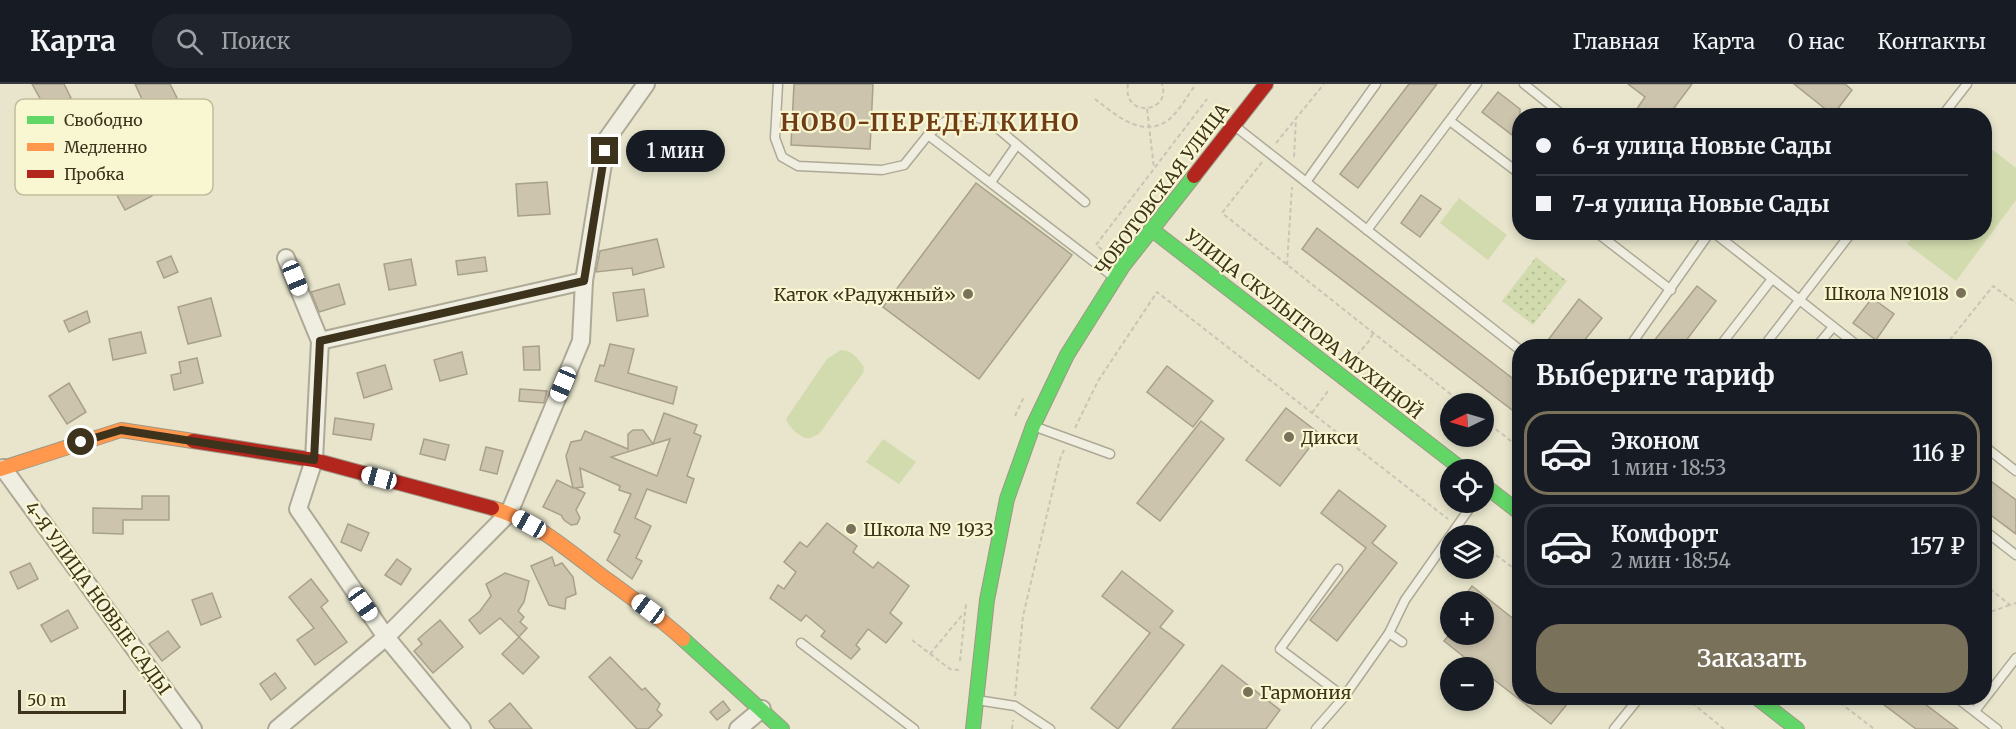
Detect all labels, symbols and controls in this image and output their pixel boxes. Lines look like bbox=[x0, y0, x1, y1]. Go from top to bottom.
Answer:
search box bbox=[152, 14, 572, 68]
text: Карта bbox=[30, 23, 116, 59]
icon: search bbox=[173, 25, 206, 58]
text: Поиск bbox=[221, 27, 291, 55]
text: Главная bbox=[1573, 28, 1660, 55]
text: Карта bbox=[1693, 28, 1755, 55]
text: О нас bbox=[1788, 28, 1845, 55]
text: Контакты bbox=[1878, 28, 1986, 55]
street label: ЧОБОТОВСКАЯ УЛИЦА bbox=[1090, 98, 1234, 279]
legend bbox=[15, 99, 213, 195]
district label: НОВО-ПЕРЕДЕЛКИНО bbox=[780, 107, 1080, 138]
text: Свободно bbox=[64, 110, 143, 130]
callout: 1 мин bbox=[626, 130, 725, 172]
text: 6-я улица Новые Сады bbox=[1572, 132, 1832, 160]
text: Медленно bbox=[64, 137, 147, 157]
route end bbox=[591, 137, 618, 164]
text: 1 мин bbox=[646, 138, 705, 163]
text: Пробка bbox=[64, 164, 125, 184]
text: 7-я улица Новые Сады bbox=[1572, 190, 1830, 218]
street label: УЛИЦА СКУЛЬПТОРА МУХИНОЙ bbox=[1180, 224, 1427, 424]
car bbox=[280, 258, 310, 298]
place label: Школа №1018 bbox=[1824, 282, 1949, 305]
place label: Каток «Радужный» bbox=[773, 283, 956, 306]
marker: Школа №1018 bbox=[1954, 286, 1968, 300]
marker: Каток «Радужный» bbox=[961, 287, 975, 301]
text: Выберите тариф bbox=[1536, 358, 1775, 392]
car bbox=[548, 364, 578, 404]
north arrow bbox=[1440, 393, 1494, 447]
map controls bbox=[1440, 393, 1494, 711]
place label: Дикси bbox=[1301, 426, 1358, 449]
icon: car bbox=[1539, 426, 1593, 480]
text: Эконом bbox=[1611, 427, 1699, 455]
route start bbox=[67, 428, 94, 455]
marker: Дикси bbox=[1282, 430, 1296, 444]
text: 116 ₽ bbox=[1912, 439, 1965, 467]
text: 1 мин · 18:53 bbox=[1611, 455, 1727, 480]
button: locate bbox=[1440, 459, 1494, 513]
car bbox=[359, 465, 399, 491]
street label: 4-Я УЛИЦА НОВЫЕ САДЫ bbox=[20, 497, 176, 699]
car bbox=[509, 507, 549, 541]
place label: Школа № 1933 bbox=[863, 518, 994, 541]
icon: car bbox=[1539, 519, 1593, 573]
text: Комфорт bbox=[1611, 520, 1719, 548]
marker: Школа № 1933 bbox=[844, 522, 858, 536]
button: layers bbox=[1440, 525, 1494, 579]
text: 157 ₽ bbox=[1910, 532, 1965, 560]
text: 2 мин · 18:54 bbox=[1611, 548, 1731, 573]
car bbox=[345, 584, 381, 624]
car bbox=[628, 591, 668, 627]
button: + bbox=[1440, 591, 1494, 645]
button: Заказать bbox=[1536, 624, 1968, 693]
button: − bbox=[1440, 657, 1494, 711]
place label: Гармония bbox=[1260, 681, 1352, 704]
marker: Гармония bbox=[1241, 685, 1255, 699]
scale bar bbox=[18, 687, 126, 714]
text: 50 m bbox=[27, 690, 66, 710]

